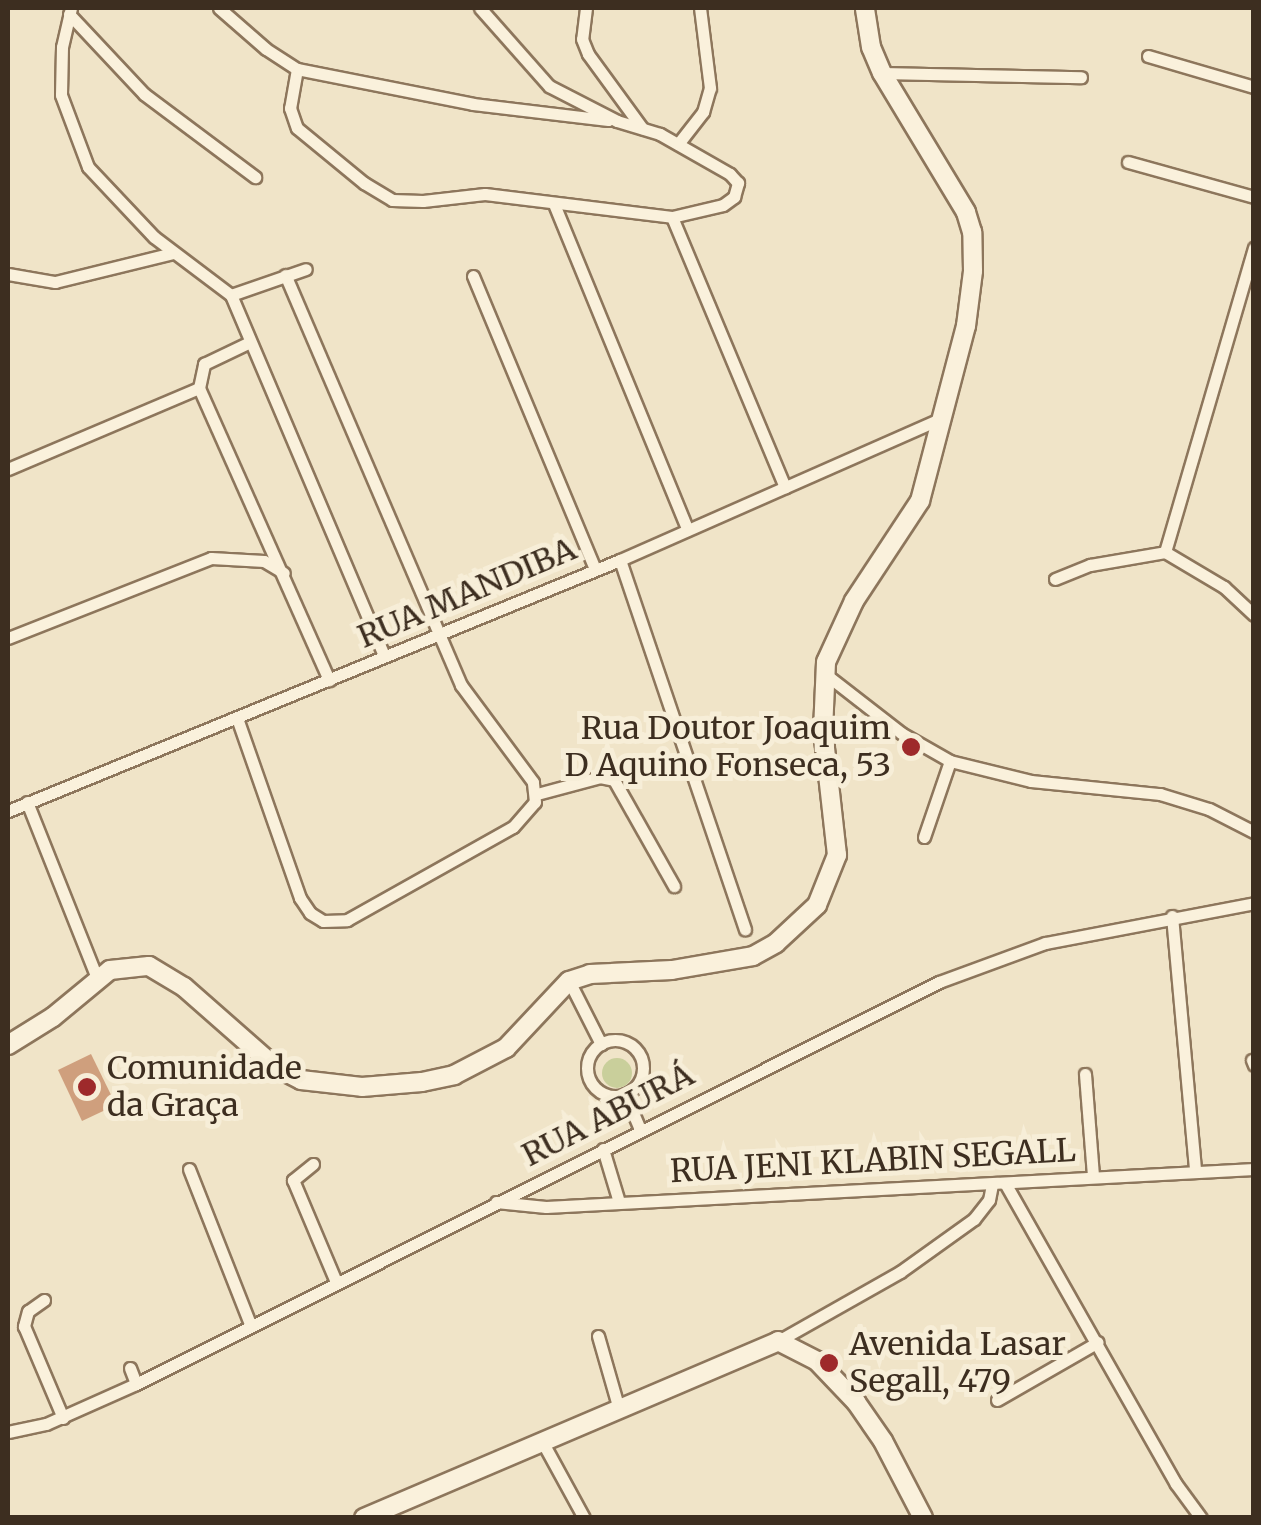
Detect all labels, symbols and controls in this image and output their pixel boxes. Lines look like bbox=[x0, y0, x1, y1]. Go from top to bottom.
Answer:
street label: RUA MANDIBA bbox=[352, 530, 582, 656]
place label: Rua Doutor Joaquim D Aquino Fonseca, 53 bbox=[565, 710, 891, 785]
marker: Rua Doutor Joaquim D Aquino Fonseca, 53 bbox=[900, 736, 922, 758]
place label: Comunidade da Graça bbox=[107, 1050, 302, 1125]
street label: RUA ABURÁ bbox=[516, 1055, 700, 1175]
marker: Comunidade da Graça bbox=[76, 1076, 98, 1098]
street label: RUA JENI KLABIN SEGALL bbox=[669, 1131, 1077, 1191]
place label: Avenida Lasar Segall, 479 bbox=[849, 1326, 1066, 1401]
marker: Avenida Lasar Segall, 479 bbox=[818, 1352, 840, 1374]

